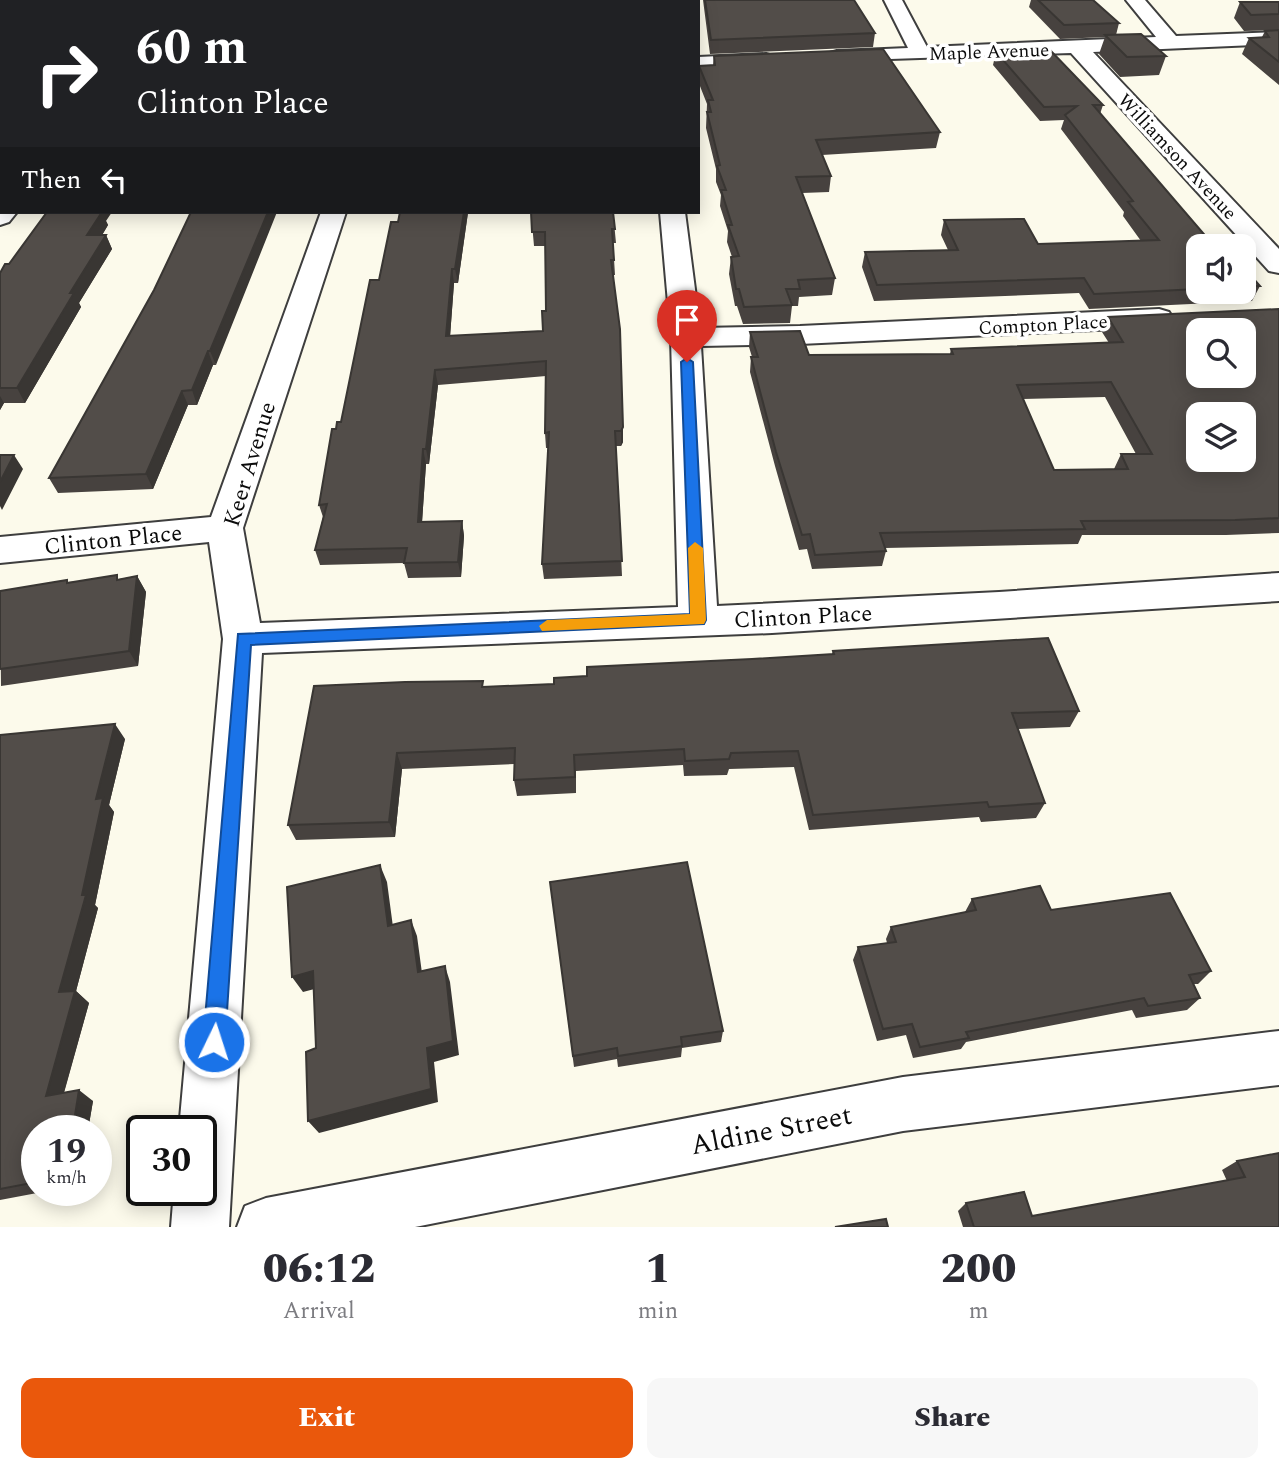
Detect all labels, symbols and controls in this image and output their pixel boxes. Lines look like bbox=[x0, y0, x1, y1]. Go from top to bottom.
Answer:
text: 60 m bbox=[136, 11, 247, 86]
icon: right bbox=[21, 28, 112, 119]
street label: Maple Avenue bbox=[928, 36, 1050, 69]
text: Clinton Place bbox=[136, 79, 329, 128]
street label: Williamson Avenue bbox=[1110, 87, 1243, 227]
text: Then bbox=[21, 160, 81, 200]
icon: left bbox=[95, 161, 133, 199]
map controls bbox=[1186, 234, 1256, 472]
button: sound bbox=[1186, 234, 1256, 304]
pin bbox=[657, 290, 717, 362]
icon: arrive bbox=[668, 301, 706, 339]
street label: Compton Place bbox=[978, 308, 1108, 343]
button: search bbox=[1186, 318, 1256, 388]
street label: Keer Avenue bbox=[215, 398, 286, 531]
button: layers bbox=[1186, 402, 1256, 472]
street label: Clinton Place bbox=[42, 516, 184, 565]
street label: Clinton Place bbox=[733, 596, 873, 639]
position arrow bbox=[177, 1005, 251, 1079]
street label: Aldine Street bbox=[687, 1094, 856, 1167]
speed limit sign: 30 bbox=[126, 1115, 217, 1206]
text: 19 bbox=[47, 1125, 86, 1178]
text: km/h bbox=[46, 1164, 87, 1191]
text: 06:12 bbox=[263, 1238, 375, 1301]
text: 1 bbox=[645, 1238, 671, 1301]
text: 200 bbox=[941, 1238, 1016, 1301]
text: Arrival bbox=[283, 1294, 355, 1329]
text: min bbox=[638, 1294, 678, 1329]
text: m bbox=[969, 1294, 988, 1329]
button: Exit bbox=[21, 1378, 633, 1458]
button: Share bbox=[647, 1378, 1258, 1458]

